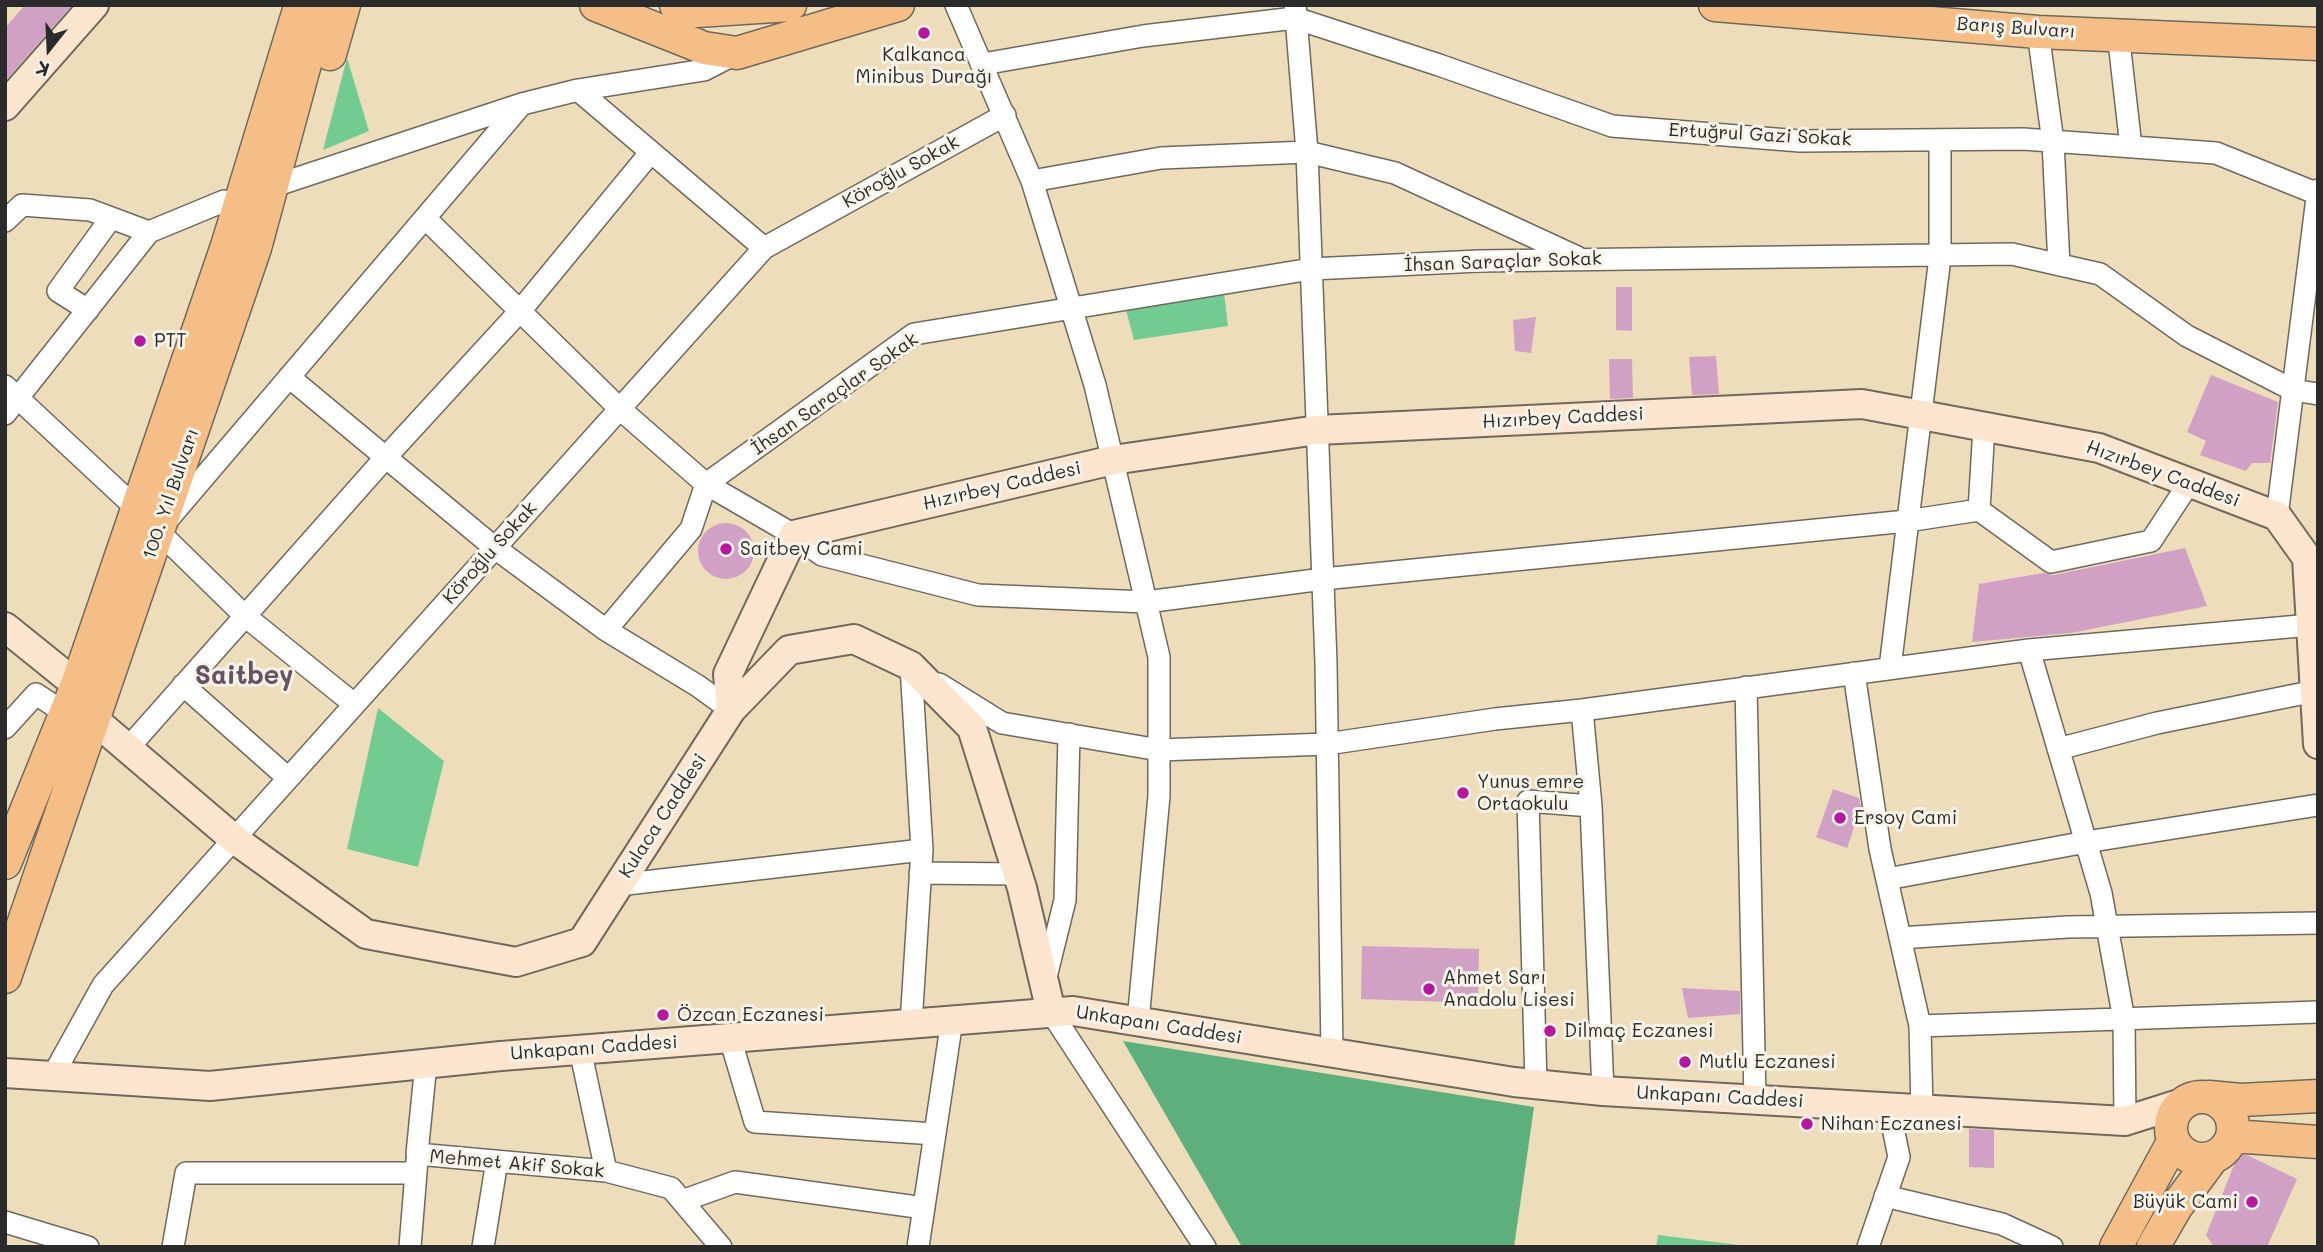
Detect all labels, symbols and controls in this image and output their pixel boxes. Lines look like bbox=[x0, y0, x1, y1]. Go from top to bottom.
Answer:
street label: Barış Bulvarı bbox=[1956, 12, 2076, 44]
north arrow bbox=[14, 14, 84, 84]
marker: Kalkanca Minibus Durağı bbox=[916, 25, 932, 41]
place label: Kalkanca Minibus Durağı bbox=[856, 44, 992, 88]
text: K bbox=[33, 56, 52, 83]
street label: Ertuğrul Gazi Sokak bbox=[1668, 119, 1852, 151]
street label: Köroğlu Sokak bbox=[839, 131, 963, 213]
street label: İhsan Saraçlar Sokak bbox=[1404, 247, 1602, 277]
street label: İhsan Saraçlar Sokak bbox=[747, 328, 923, 460]
place label: PTT bbox=[154, 330, 187, 352]
marker: PTT bbox=[132, 333, 148, 349]
street label: Hızırbey Caddesi bbox=[1482, 402, 1644, 434]
street label: 100. Yıl Bulvarı bbox=[138, 425, 204, 563]
street label: Hızırbey Caddesi bbox=[2083, 436, 2243, 512]
street label: Hızırbey Caddesi bbox=[921, 457, 1083, 515]
street label: Köroğlu Sokak bbox=[438, 497, 542, 609]
place label: Saitbey Cami bbox=[740, 538, 863, 560]
marker: Saitbey Cami bbox=[718, 541, 734, 557]
district label: Saitbey bbox=[195, 660, 293, 692]
street label: Kulaca Caddesi bbox=[614, 749, 712, 883]
place label: Yunus emre Ortaokulu bbox=[1477, 771, 1584, 815]
marker: Yunus emre Ortaokulu bbox=[1455, 785, 1471, 801]
place label: Ersoy Cami bbox=[1854, 807, 1957, 829]
marker: Ersoy Cami bbox=[1832, 810, 1848, 826]
place label: Ahmet Sarı Anadolu Lisesi bbox=[1443, 967, 1575, 1011]
marker: Ahmet Sarı Anadolu Lisesi bbox=[1421, 981, 1437, 997]
street label: Unkapanı Caddesi bbox=[1074, 1001, 1244, 1049]
place label: Özcan Eczanesi bbox=[677, 1004, 824, 1026]
marker: Özcan Eczanesi bbox=[655, 1007, 671, 1023]
place label: Dilmaç Eczanesi bbox=[1564, 1020, 1714, 1042]
marker: Dilmaç Eczanesi bbox=[1542, 1023, 1558, 1039]
street label: Unkapanı Caddesi bbox=[510, 1031, 678, 1065]
place label: Mutlu Eczanesi bbox=[1699, 1051, 1836, 1073]
marker: Mutlu Eczanesi bbox=[1677, 1054, 1693, 1070]
street label: Unkapanı Caddesi bbox=[1636, 1081, 1804, 1113]
place label: Nihan Eczanesi bbox=[1821, 1113, 1962, 1135]
marker: Nihan Eczanesi bbox=[1799, 1116, 1815, 1132]
street label: Mehmet Akif Sokak bbox=[429, 1145, 605, 1183]
place label: Büyük Cami bbox=[2133, 1191, 2238, 1213]
marker: Büyük Cami bbox=[2244, 1194, 2260, 1210]

